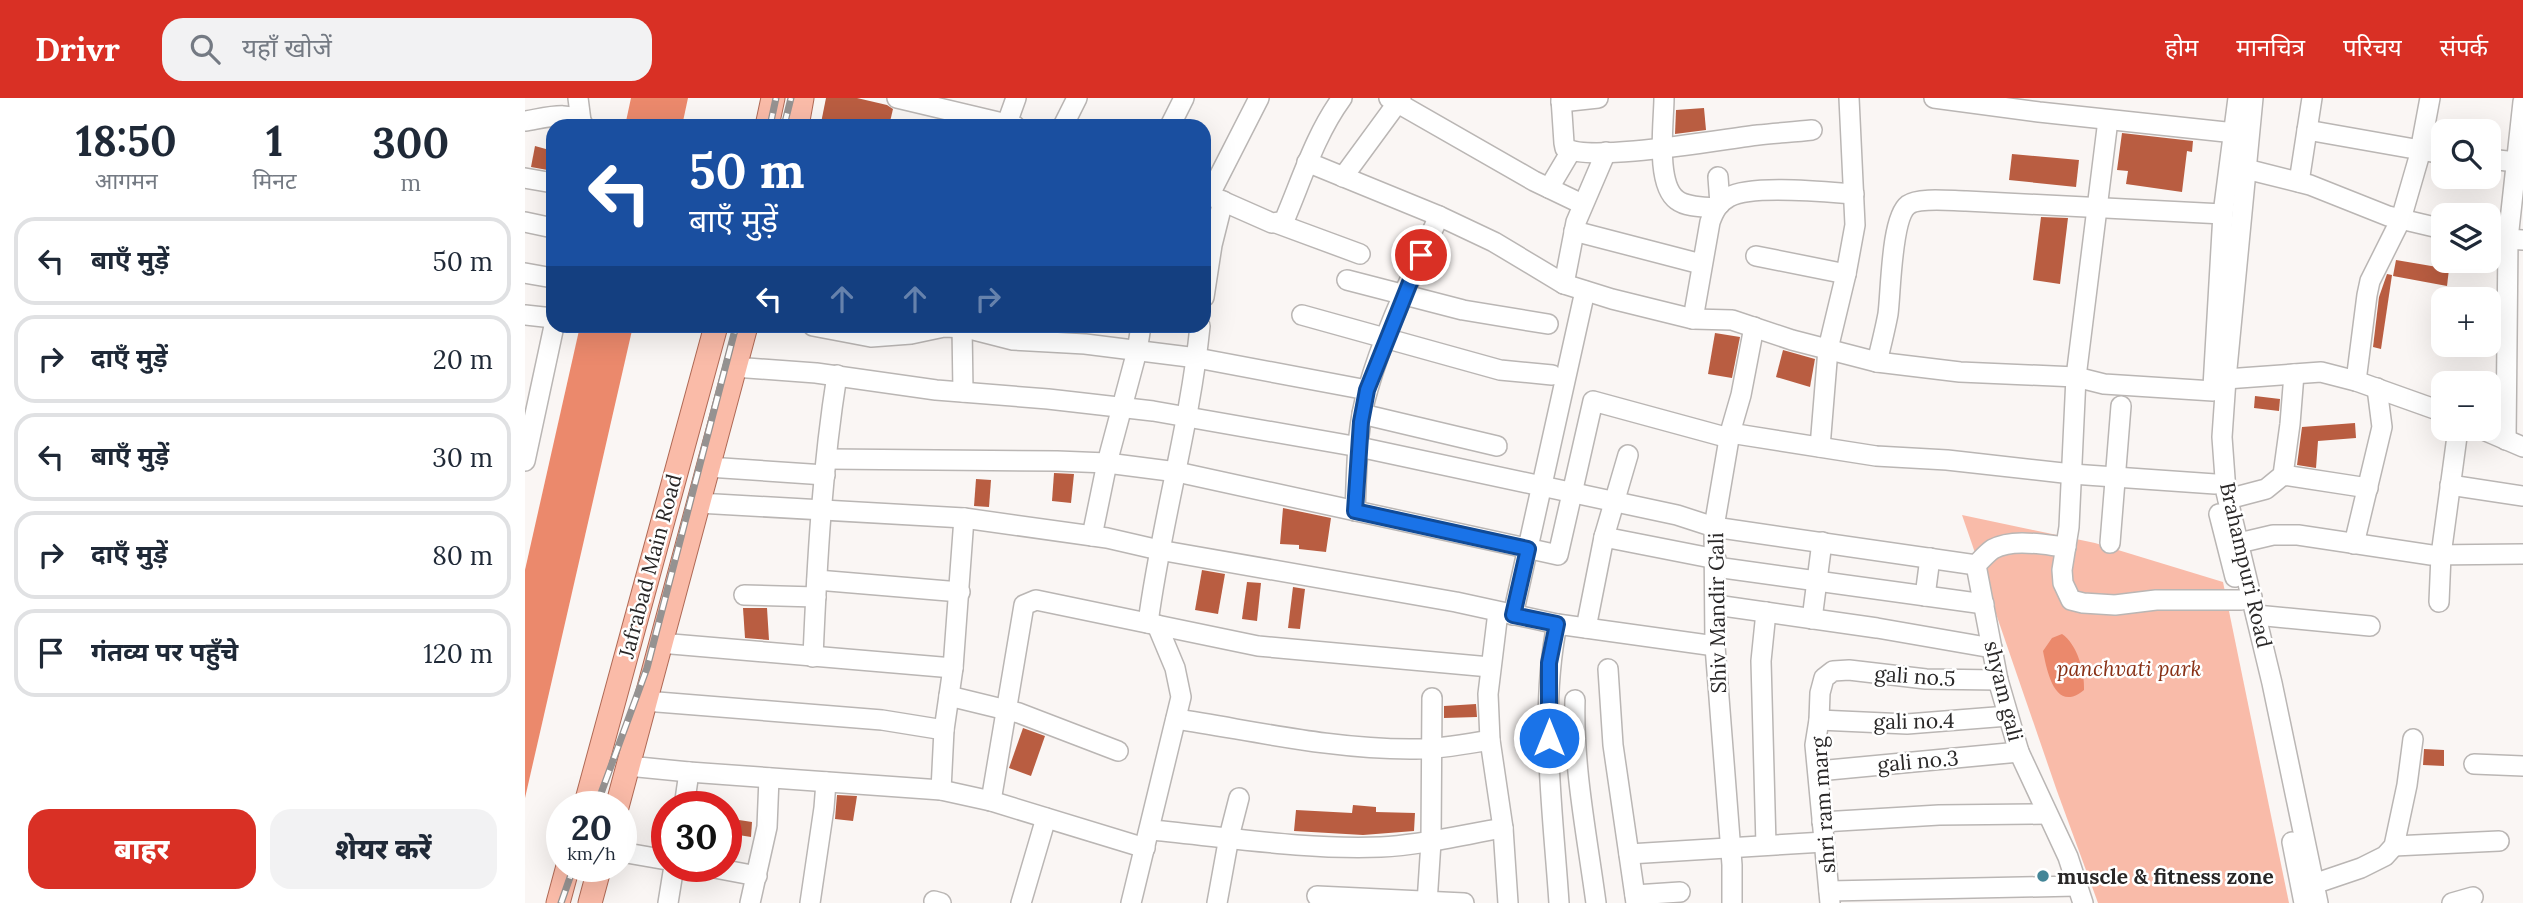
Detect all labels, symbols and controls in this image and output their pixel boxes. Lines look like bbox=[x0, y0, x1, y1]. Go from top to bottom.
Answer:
search box bbox=[162, 18, 652, 81]
text: Drivr bbox=[35, 28, 120, 70]
icon: search bbox=[186, 30, 224, 68]
text: यहाँ खोजें bbox=[242, 31, 332, 64]
text: होम bbox=[2165, 32, 2198, 63]
text: मानचित्र bbox=[2236, 32, 2305, 63]
text: परिचय bbox=[2343, 32, 2402, 63]
text: संपर्क bbox=[2440, 32, 2488, 63]
text: 18:50 bbox=[76, 114, 177, 168]
text: 1 bbox=[266, 114, 283, 168]
text: 300 bbox=[372, 116, 449, 170]
map controls bbox=[2431, 119, 2501, 441]
button: search bbox=[2431, 119, 2501, 189]
text: 50 m bbox=[689, 139, 805, 201]
icon: left bbox=[574, 147, 665, 238]
text: आगमन bbox=[95, 166, 158, 195]
text: मिनट bbox=[252, 166, 297, 195]
text: m bbox=[400, 168, 421, 197]
text: बाएँ मुड़ें bbox=[689, 200, 778, 241]
button: layers bbox=[2431, 203, 2501, 273]
pin bbox=[1391, 225, 1451, 285]
icon: arrive bbox=[1402, 236, 1440, 274]
icon: left bbox=[32, 242, 70, 280]
text: बाएँ मुड़ें bbox=[91, 243, 169, 276]
text: 50 m bbox=[433, 245, 493, 278]
icon: left bbox=[750, 280, 788, 318]
icon: ahead bbox=[823, 280, 861, 318]
icon: ahead bbox=[896, 280, 934, 318]
icon: right bbox=[969, 280, 1007, 318]
button: + bbox=[2431, 287, 2501, 357]
icon: right bbox=[32, 340, 70, 378]
text: दाएँ मुड़ें bbox=[91, 341, 168, 374]
text: 20 m bbox=[433, 343, 493, 376]
button: − bbox=[2431, 371, 2501, 441]
icon: left bbox=[32, 438, 70, 476]
text: बाएँ मुड़ें bbox=[91, 439, 169, 472]
text: 30 m bbox=[432, 441, 493, 474]
street label: Jafrabad Main Road bbox=[612, 471, 688, 662]
street label: Brahampuri Road bbox=[2214, 480, 2278, 650]
street label: Shiv Mandir Gali bbox=[1702, 532, 1732, 694]
icon: right bbox=[32, 536, 70, 574]
text: दाएँ मुड़ें bbox=[91, 537, 168, 570]
text: 80 m bbox=[432, 539, 493, 572]
icon: arrive bbox=[32, 634, 70, 672]
text: गंतव्य पर पहुँचे bbox=[91, 635, 238, 668]
text: 120 m bbox=[423, 637, 493, 670]
street label: shyam gali bbox=[1979, 638, 2030, 744]
park label: panchvati park bbox=[2057, 655, 2201, 682]
street label: gali no.5 bbox=[1874, 660, 1956, 692]
position arrow bbox=[1512, 701, 1586, 775]
street label: gali no.4 bbox=[1873, 707, 1955, 735]
street label: shri ram marg bbox=[1805, 735, 1841, 874]
street label: gali no.3 bbox=[1876, 744, 1960, 778]
speed limit sign: 30 bbox=[651, 791, 742, 882]
text: 20 bbox=[571, 805, 612, 850]
button: बाहर bbox=[28, 809, 256, 889]
button: शेयर करें bbox=[270, 809, 497, 889]
text: km/h bbox=[567, 842, 616, 865]
place label: muscle & fitness zone bbox=[2057, 863, 2274, 890]
marker: muscle & fitness zone bbox=[2035, 868, 2051, 884]

